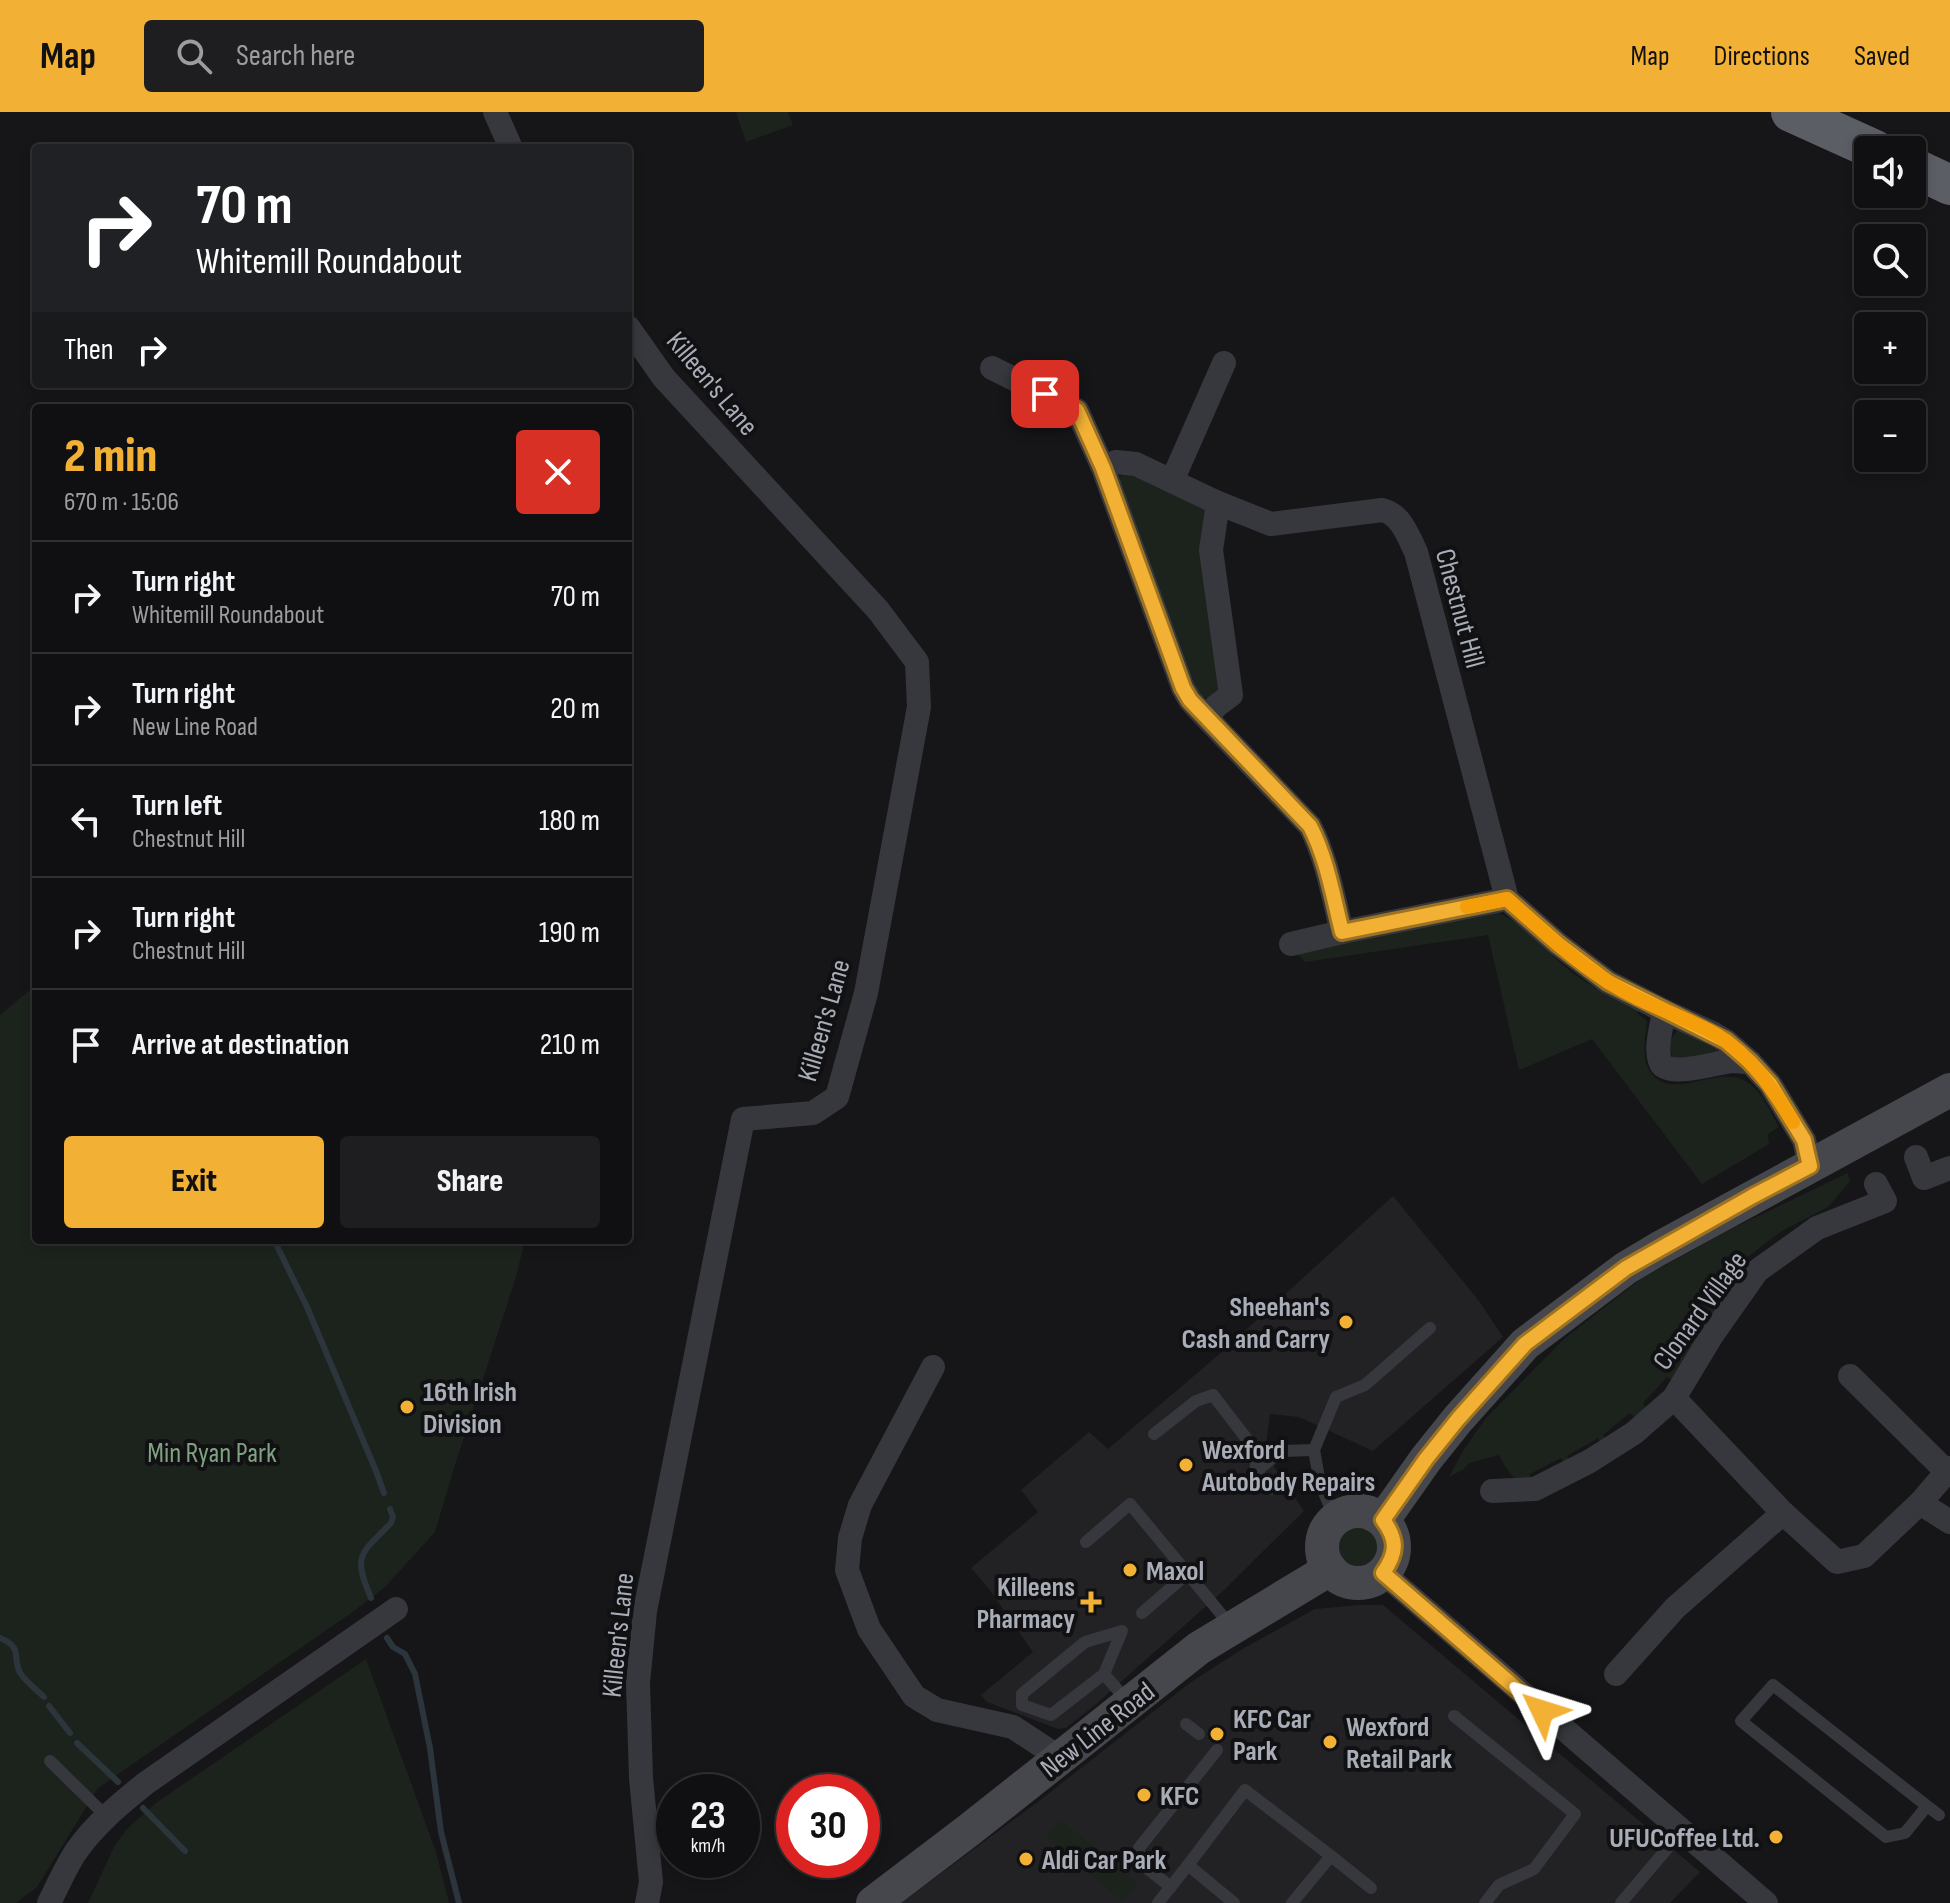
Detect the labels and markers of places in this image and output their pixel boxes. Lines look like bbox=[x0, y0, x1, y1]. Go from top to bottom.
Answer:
pin bbox=[1011, 360, 1079, 428]
place label: Sheehan's Cash and Carry bbox=[1182, 1291, 1330, 1356]
marker: Sheehan's Cash and Carry bbox=[1337, 1313, 1355, 1331]
place label: 16th Irish Division bbox=[423, 1376, 517, 1441]
marker: 16th Irish Division bbox=[398, 1398, 416, 1416]
place label: Wexford Autobody Repairs bbox=[1201, 1434, 1375, 1499]
marker: Wexford Autobody Repairs bbox=[1177, 1456, 1195, 1474]
place label: Maxol bbox=[1146, 1555, 1204, 1588]
marker: Maxol bbox=[1121, 1561, 1139, 1579]
place label: Killeens Pharmacy bbox=[976, 1571, 1075, 1636]
marker: Killeens Pharmacy bbox=[1082, 1593, 1100, 1611]
place label: KFC Car Park bbox=[1233, 1703, 1311, 1768]
place label: Wexford Retail Park bbox=[1346, 1711, 1452, 1776]
marker: KFC Car Park bbox=[1208, 1725, 1226, 1743]
marker: Wexford Retail Park bbox=[1321, 1733, 1339, 1751]
place label: KFC bbox=[1160, 1780, 1199, 1813]
marker: KFC bbox=[1135, 1786, 1153, 1804]
place label: UFUCoffee Ltd. bbox=[1609, 1822, 1760, 1855]
marker: UFUCoffee Ltd. bbox=[1767, 1828, 1785, 1846]
place label: Aldi Car Park bbox=[1041, 1844, 1167, 1877]
marker: Aldi Car Park bbox=[1017, 1850, 1035, 1868]

